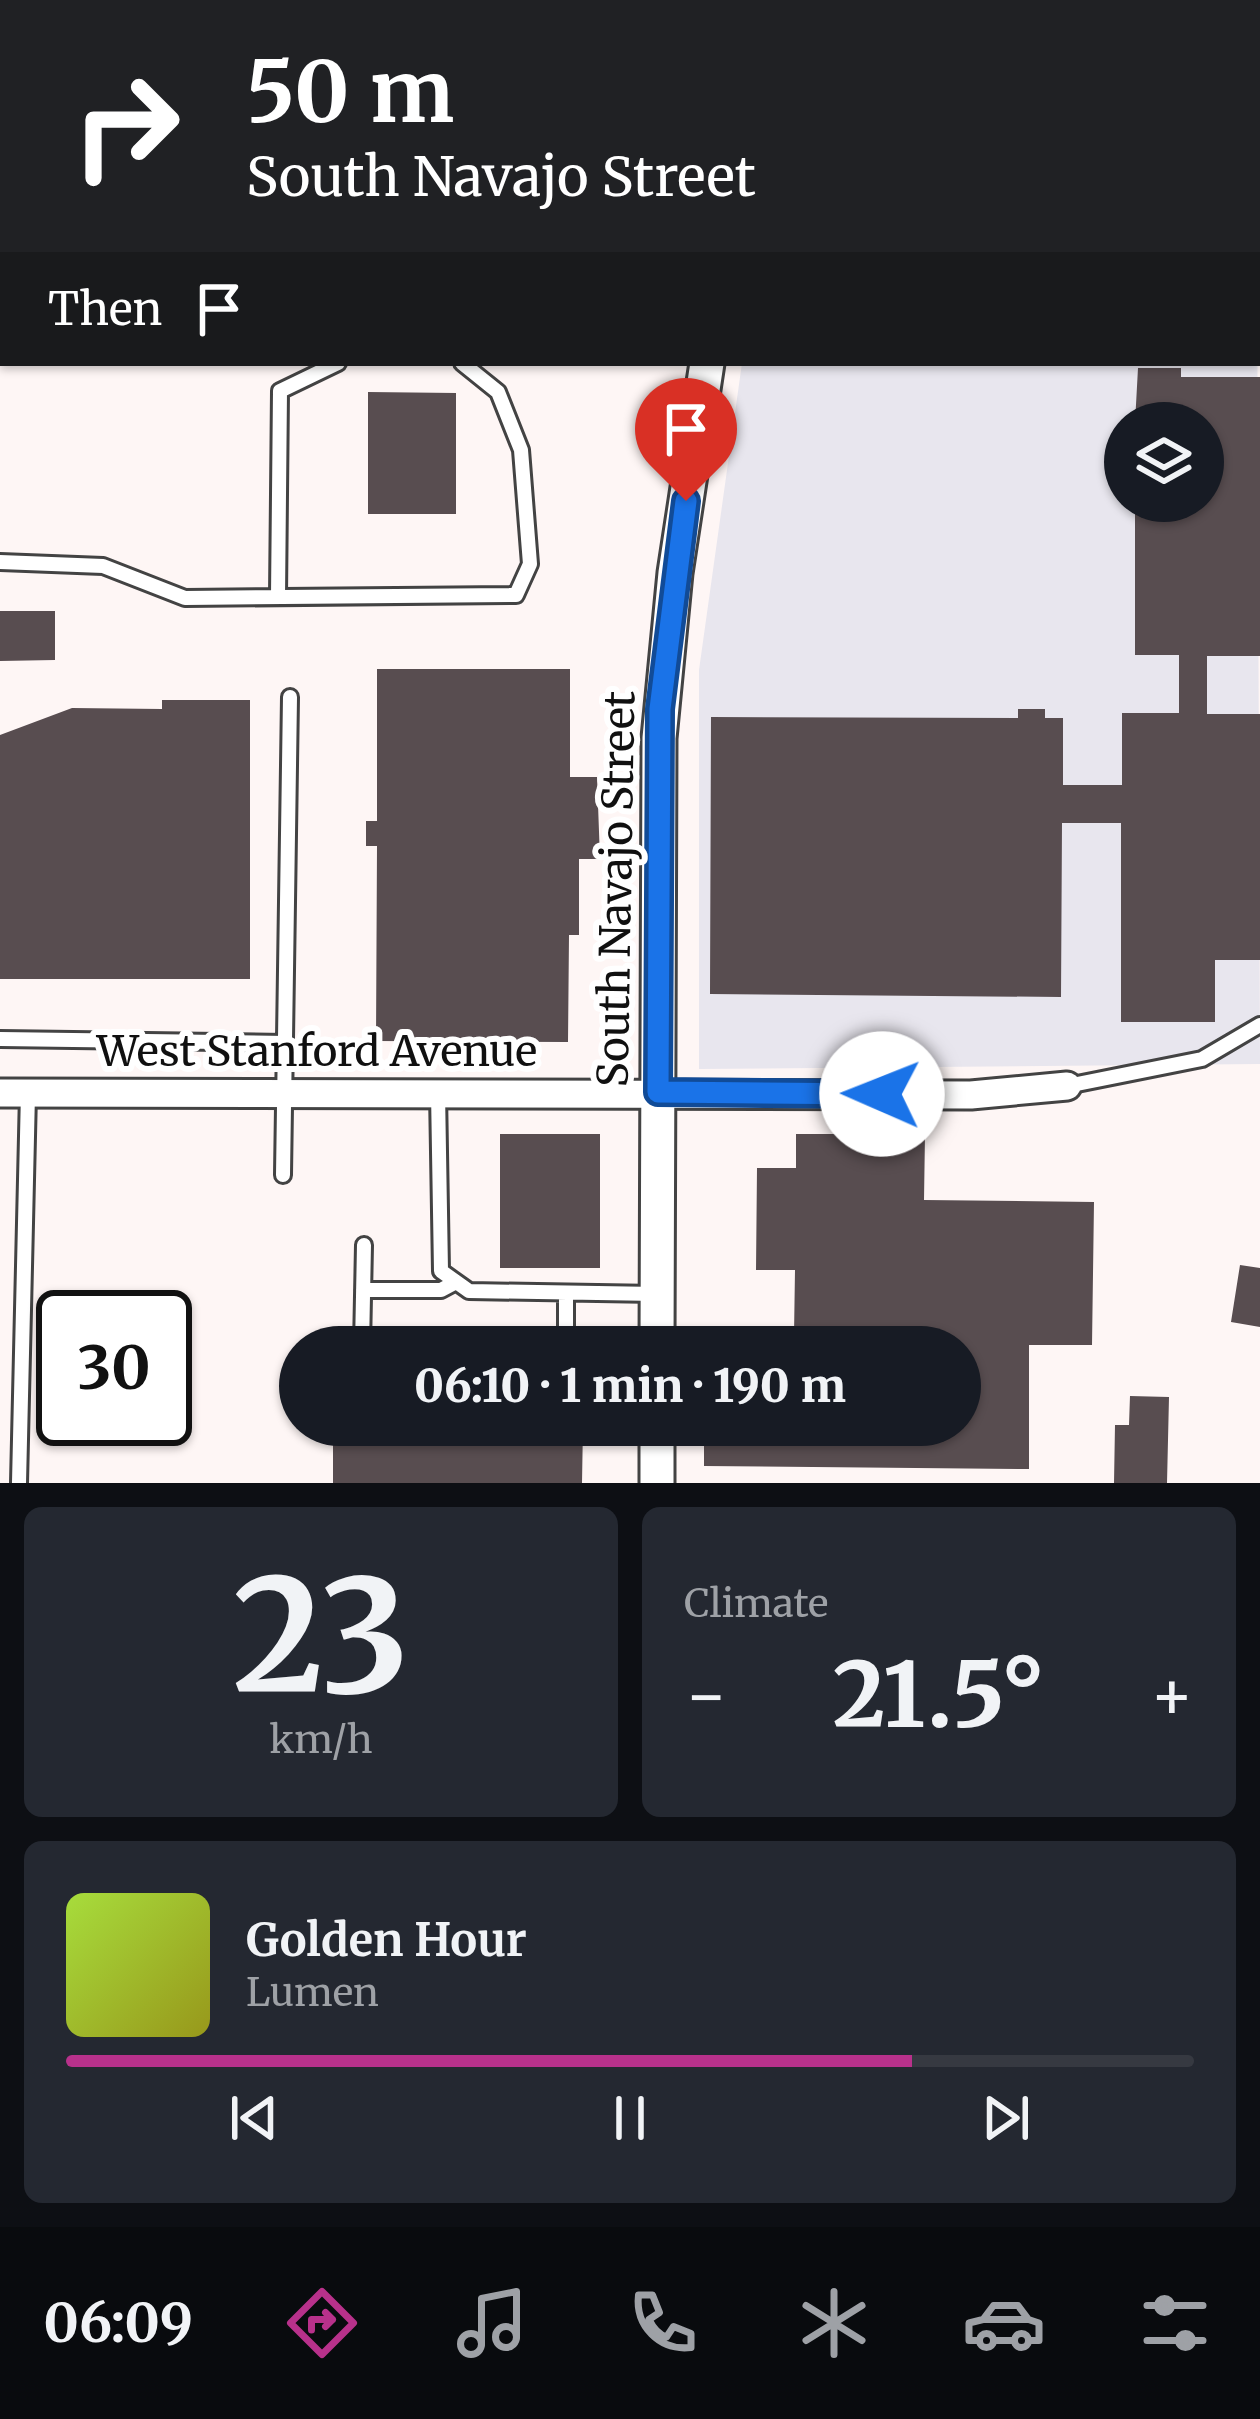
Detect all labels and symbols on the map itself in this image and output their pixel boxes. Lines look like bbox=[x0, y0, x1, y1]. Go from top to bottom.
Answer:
pin bbox=[635, 378, 737, 501]
street label: South Navajo Street bbox=[587, 690, 645, 1088]
street label: West Stanford Avenue bbox=[96, 1025, 537, 1077]
position arrow bbox=[819, 1031, 945, 1157]
speed limit sign: 30 bbox=[36, 1290, 192, 1446]

